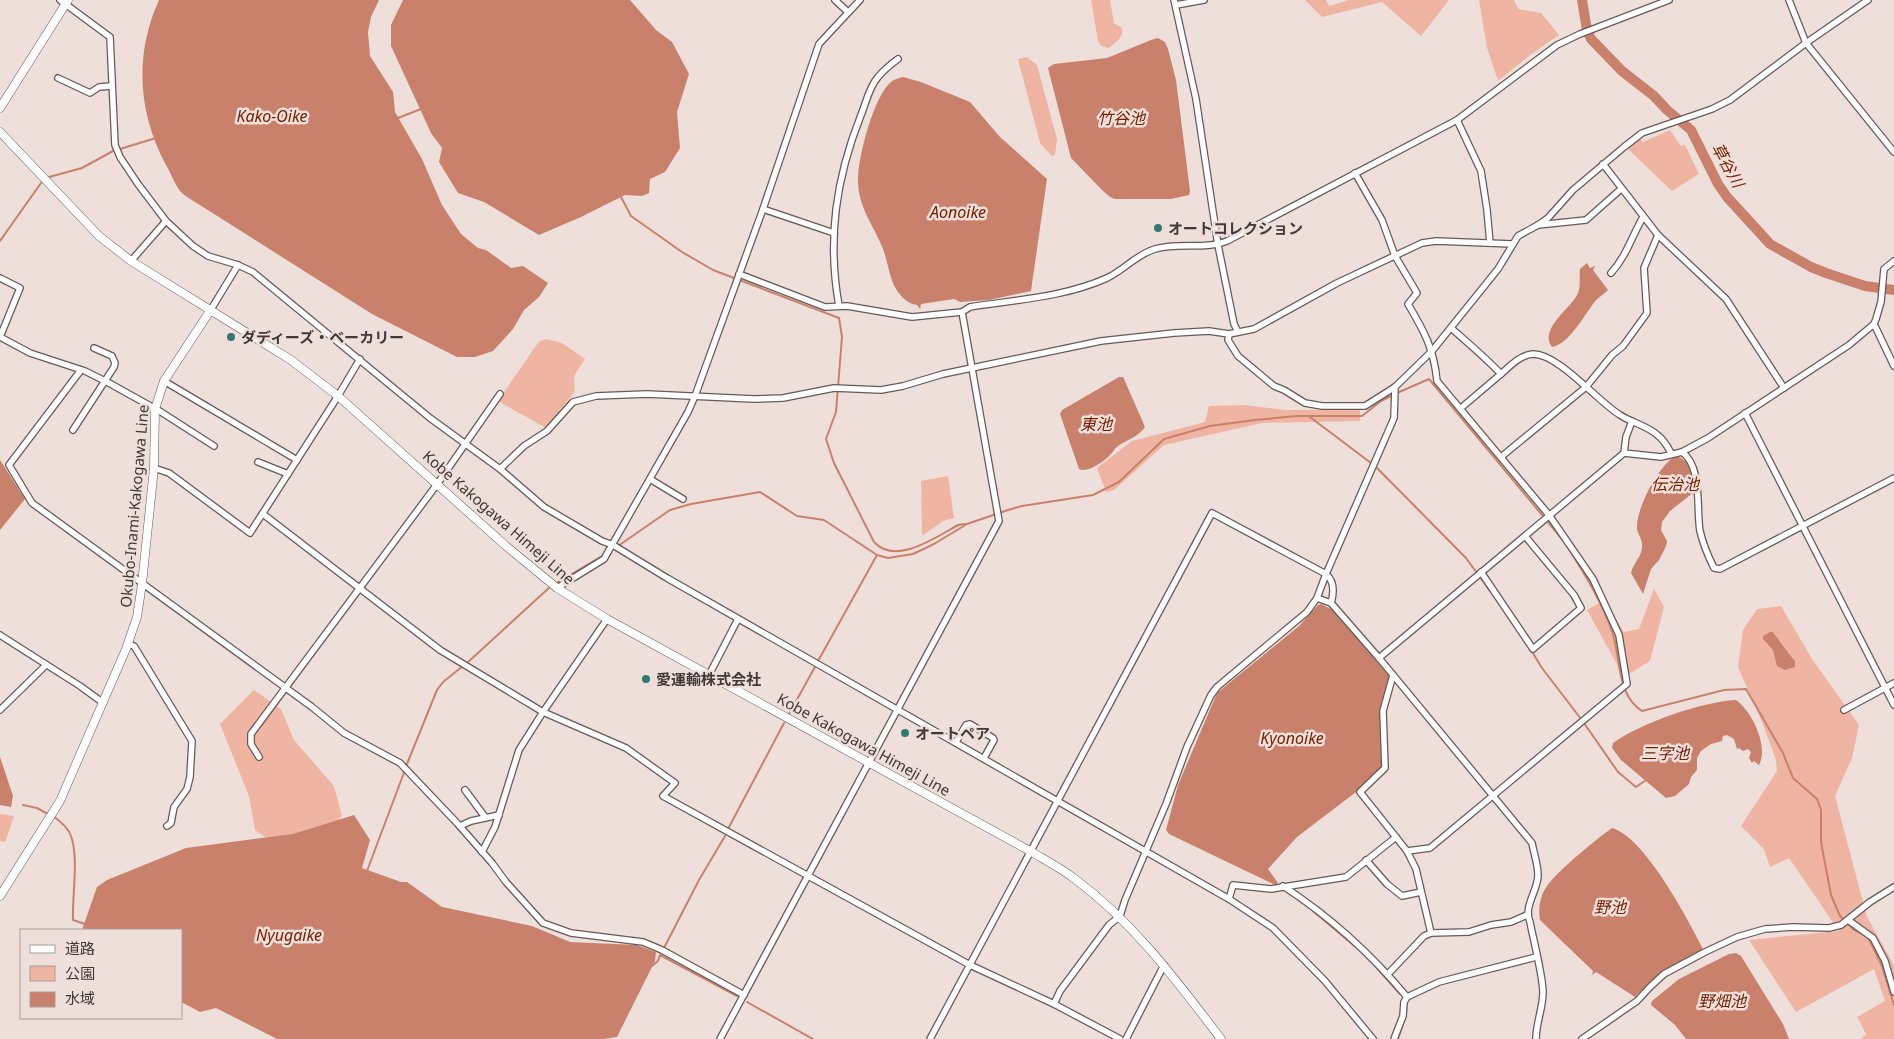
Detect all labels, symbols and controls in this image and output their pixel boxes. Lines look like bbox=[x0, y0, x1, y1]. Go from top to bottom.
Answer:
water label: Kako-Oike bbox=[237, 105, 307, 127]
water label: 竹谷池 bbox=[1097, 107, 1147, 129]
water label: 草谷川 bbox=[1707, 139, 1750, 193]
water label: Aonoike bbox=[929, 201, 986, 223]
place label: オートコレクション bbox=[1168, 218, 1303, 238]
marker: オートコレクション bbox=[1152, 222, 1164, 234]
place label: ダディーズ・ベーカリー bbox=[241, 327, 404, 347]
marker: ダディーズ・ベーカリー bbox=[225, 331, 237, 343]
street label: Okubo-Inami-Kakogawa Line bbox=[115, 404, 153, 608]
water label: 東池 bbox=[1080, 413, 1114, 435]
street label: Kobe Kakogawa Himeji Line bbox=[419, 445, 579, 589]
water label: 伝治池 bbox=[1651, 473, 1701, 495]
place label: 愛運輸株式会社 bbox=[656, 669, 761, 689]
marker: 愛運輸株式会社 bbox=[640, 673, 652, 685]
street label: Kobe Kakogawa Himeji Line bbox=[774, 688, 954, 800]
place label: オートペア bbox=[915, 723, 990, 743]
marker: オートペア bbox=[899, 727, 911, 739]
water label: Kyonoike bbox=[1260, 727, 1324, 749]
water label: 三字池 bbox=[1641, 742, 1691, 764]
water label: 野池 bbox=[1594, 896, 1628, 918]
water label: Nyugaike bbox=[256, 924, 322, 946]
legend bbox=[20, 929, 182, 1019]
text: 道路 bbox=[65, 938, 95, 958]
text: 公園 bbox=[65, 963, 95, 983]
text: 水域 bbox=[65, 988, 95, 1008]
water label: 野畑池 bbox=[1698, 990, 1748, 1012]

